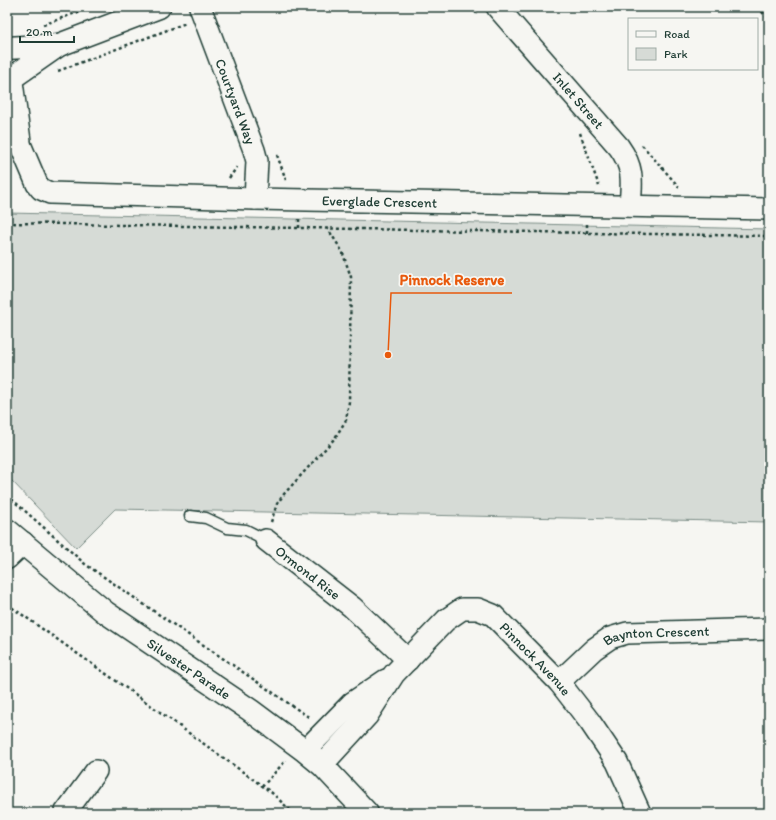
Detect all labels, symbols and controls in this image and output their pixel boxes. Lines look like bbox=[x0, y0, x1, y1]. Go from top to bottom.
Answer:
scale bar bbox=[20, 18, 74, 44]
legend bbox=[628, 18, 758, 70]
text: 20 m bbox=[26, 25, 53, 39]
text: Road bbox=[664, 27, 690, 41]
text: Park bbox=[664, 47, 688, 61]
street label: Courtyard Way bbox=[212, 56, 260, 147]
street label: Inlet Street bbox=[549, 69, 608, 132]
street label: Everglade Crescent bbox=[322, 192, 437, 211]
callout: Pinnock Reserve bbox=[391, 266, 512, 293]
text: Pinnock Reserve bbox=[400, 271, 504, 289]
street label: Ormond Rise bbox=[272, 542, 344, 603]
street label: Pinnock Avenue bbox=[496, 618, 575, 699]
street label: Baynton Crescent bbox=[599, 622, 710, 649]
street label: Silvester Parade bbox=[144, 634, 234, 703]

